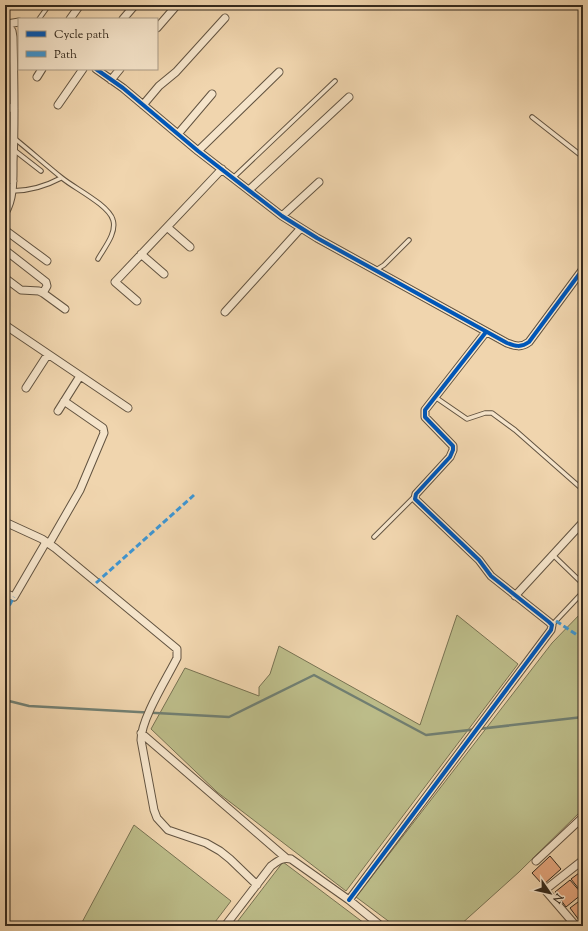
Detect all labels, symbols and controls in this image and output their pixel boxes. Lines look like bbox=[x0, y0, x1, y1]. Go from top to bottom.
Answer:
legend bbox=[18, 18, 158, 70]
text: Cycle path bbox=[54, 26, 109, 44]
text: Path bbox=[54, 46, 77, 64]
north arrow bbox=[530, 873, 570, 913]
text: N bbox=[548, 889, 567, 906]

